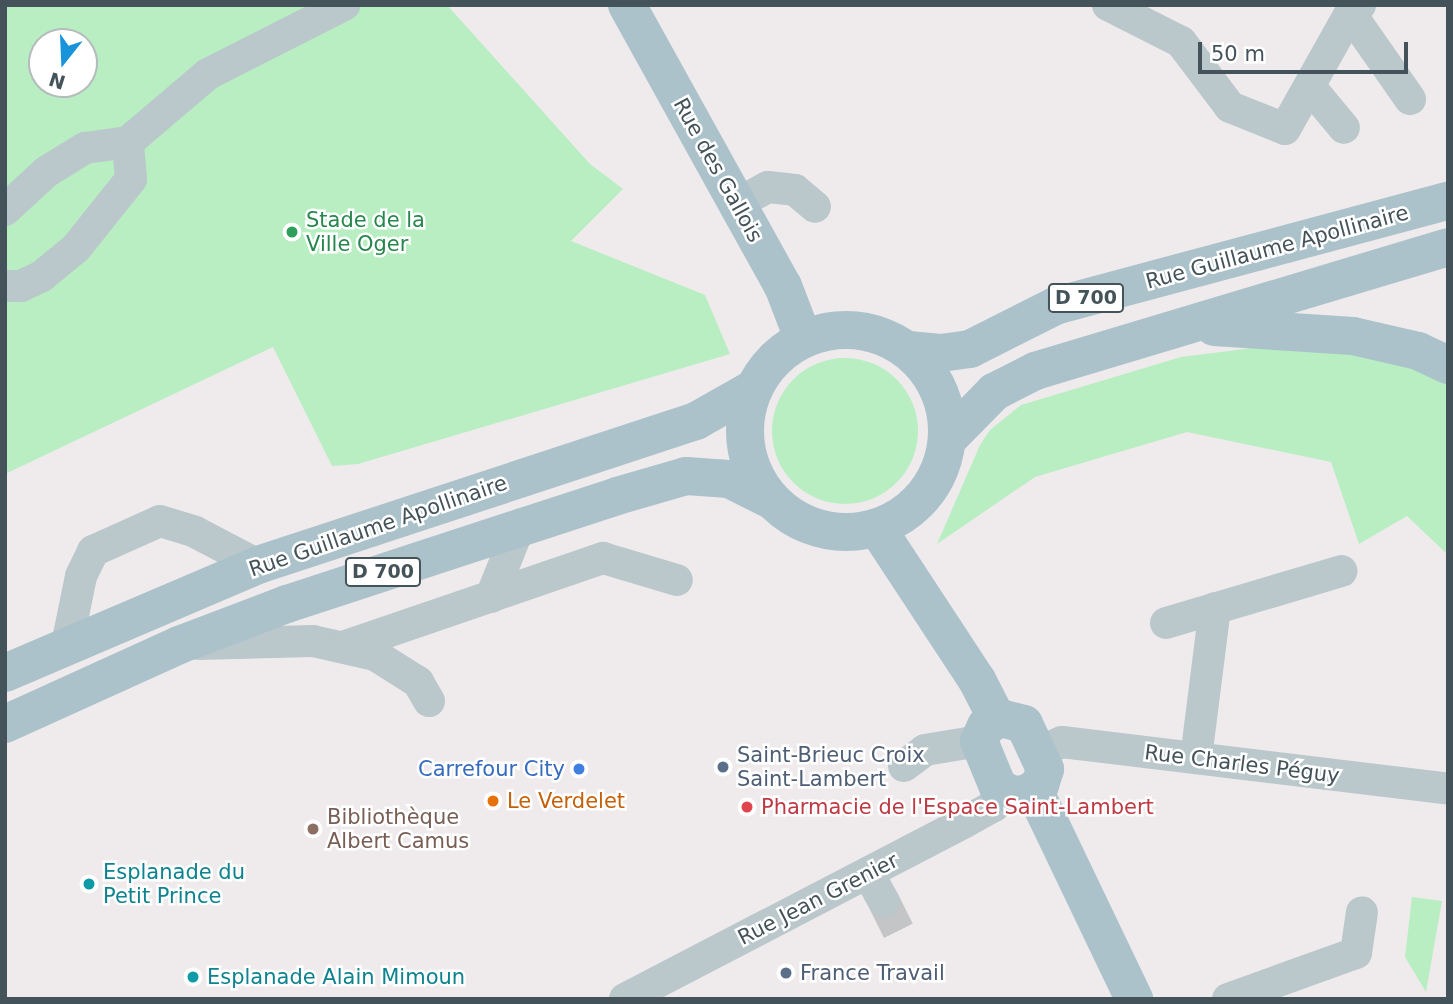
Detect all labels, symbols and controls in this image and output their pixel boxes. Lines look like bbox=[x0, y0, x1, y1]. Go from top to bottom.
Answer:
north arrow bbox=[28, 28, 98, 98]
scale bar bbox=[1201, 28, 1411, 72]
text: 50 m bbox=[1211, 42, 1265, 66]
text: N bbox=[46, 68, 68, 94]
street label: Rue des Gallois bbox=[668, 94, 768, 246]
street label: Rue Guillaume Apollinaire bbox=[1143, 200, 1411, 294]
place label: Stade de la Ville Oger bbox=[306, 207, 425, 257]
marker: Stade de la Ville Oger bbox=[284, 224, 300, 240]
road number: D 700 bbox=[1048, 282, 1124, 314]
street label: Rue Guillaume Apollinaire bbox=[246, 470, 510, 582]
road number: D 700 bbox=[344, 556, 422, 587]
street label: Rue Charles Péguy bbox=[1143, 740, 1341, 788]
place label: Saint-Brieuc Croix Saint-Lambert bbox=[737, 742, 925, 792]
place label: Carrefour City bbox=[418, 756, 565, 782]
marker: Saint-Brieuc Croix Saint-Lambert bbox=[715, 759, 731, 775]
marker: Carrefour City bbox=[571, 761, 587, 777]
place label: Le Verdelet bbox=[507, 788, 625, 814]
marker: Le Verdelet bbox=[485, 793, 501, 809]
place label: Pharmacie de l'Espace Saint-Lambert bbox=[761, 794, 1154, 820]
marker: Pharmacie de l'Espace Saint-Lambert bbox=[739, 799, 755, 815]
place label: Bibliothèque Albert Camus bbox=[327, 804, 469, 854]
marker: Bibliothèque Albert Camus bbox=[305, 821, 321, 837]
street label: Rue Jean Grenier bbox=[734, 848, 902, 950]
place label: Esplanade du Petit Prince bbox=[103, 859, 245, 909]
marker: Esplanade du Petit Prince bbox=[81, 876, 97, 892]
place label: France Travail bbox=[800, 960, 945, 986]
place label: Esplanade Alain Mimoun bbox=[207, 964, 465, 990]
marker: France Travail bbox=[778, 965, 794, 981]
marker: Esplanade Alain Mimoun bbox=[185, 969, 201, 985]

